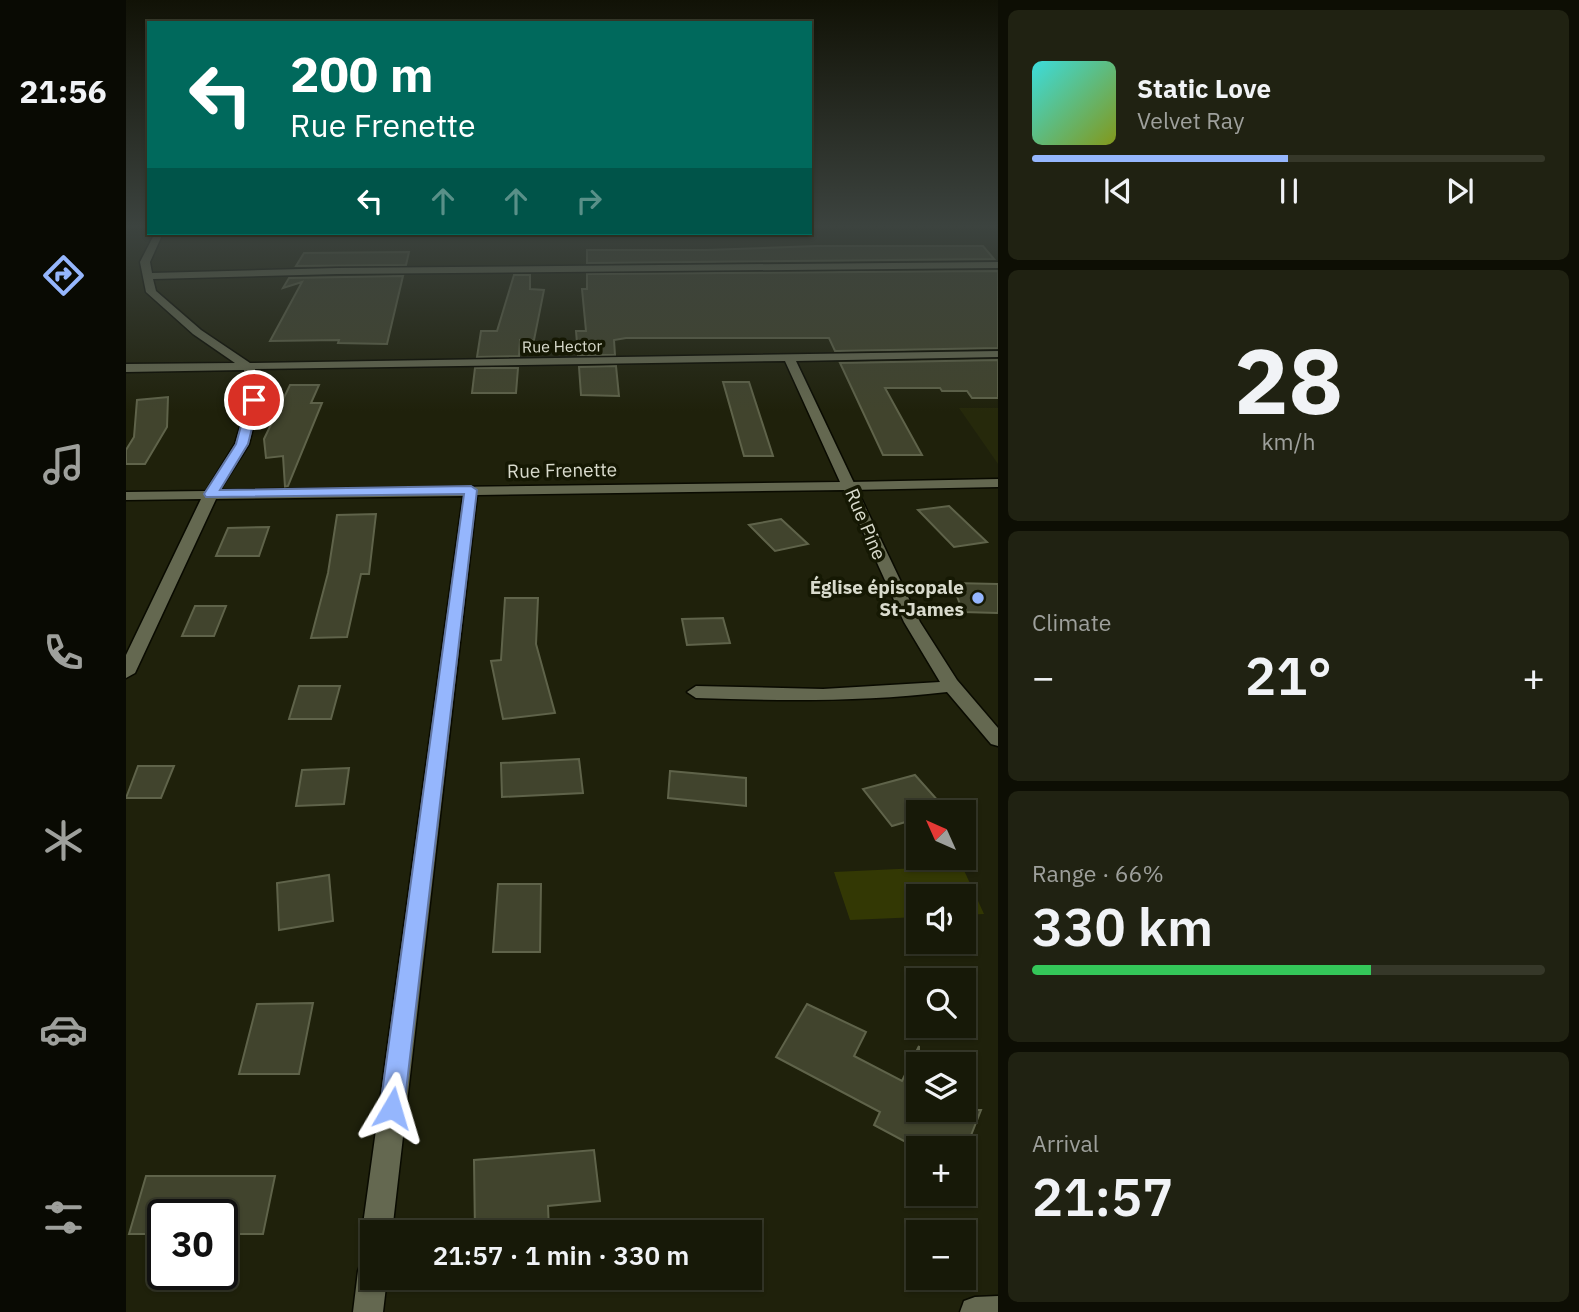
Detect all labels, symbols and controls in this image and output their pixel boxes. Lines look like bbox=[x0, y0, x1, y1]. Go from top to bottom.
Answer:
text: 200 m bbox=[290, 42, 434, 105]
icon: left bbox=[175, 49, 266, 140]
text: 21:56 bbox=[19, 70, 107, 112]
text: Static Love bbox=[1137, 71, 1271, 105]
text: Rue Frenette bbox=[290, 104, 476, 146]
text: Velvet Ray bbox=[1137, 105, 1244, 135]
icon: previous bbox=[1099, 172, 1137, 210]
icon: pause bbox=[1270, 172, 1308, 210]
icon: next bbox=[1441, 172, 1479, 210]
icon: left bbox=[351, 182, 389, 220]
icon: ahead bbox=[424, 182, 462, 220]
icon: ahead bbox=[497, 182, 535, 220]
icon: right bbox=[570, 182, 608, 220]
icon: directions bbox=[39, 251, 88, 300]
text: 28 bbox=[1234, 321, 1343, 439]
street label: Rue Hector bbox=[522, 335, 603, 357]
pin bbox=[224, 370, 284, 430]
icon: arrive bbox=[235, 381, 273, 419]
text: km/h bbox=[1261, 426, 1316, 456]
icon: music bbox=[39, 440, 88, 489]
street label: Rue Frenette bbox=[507, 457, 617, 483]
street label: Rue Pine bbox=[840, 485, 892, 563]
place label: Église épiscopale St-James bbox=[810, 575, 964, 621]
marker: Église épiscopale St-James bbox=[970, 590, 986, 606]
text: Climate bbox=[1032, 607, 1111, 637]
icon: phone bbox=[39, 628, 88, 677]
text: 21° bbox=[1245, 642, 1332, 709]
text: − bbox=[1032, 652, 1055, 701]
text: + bbox=[1522, 652, 1545, 701]
north arrow bbox=[906, 800, 976, 870]
map controls bbox=[906, 800, 976, 1290]
icon: climate bbox=[39, 816, 88, 865]
text: Range · 66% bbox=[1032, 858, 1164, 888]
button: sound bbox=[906, 884, 976, 954]
text: 330 km bbox=[1032, 893, 1213, 960]
button: search bbox=[906, 968, 976, 1038]
icon: car bbox=[39, 1005, 88, 1054]
button: layers bbox=[906, 1052, 976, 1122]
position arrow bbox=[355, 1071, 429, 1145]
text: Arrival bbox=[1032, 1128, 1099, 1158]
button: + bbox=[906, 1136, 976, 1206]
text: 21:57 bbox=[1032, 1163, 1173, 1230]
icon: filters bbox=[39, 1193, 88, 1242]
speed limit sign: 30 bbox=[147, 1199, 238, 1290]
button: − bbox=[906, 1220, 976, 1290]
text: 21:57 · 1 min · 330 m bbox=[433, 1238, 689, 1272]

